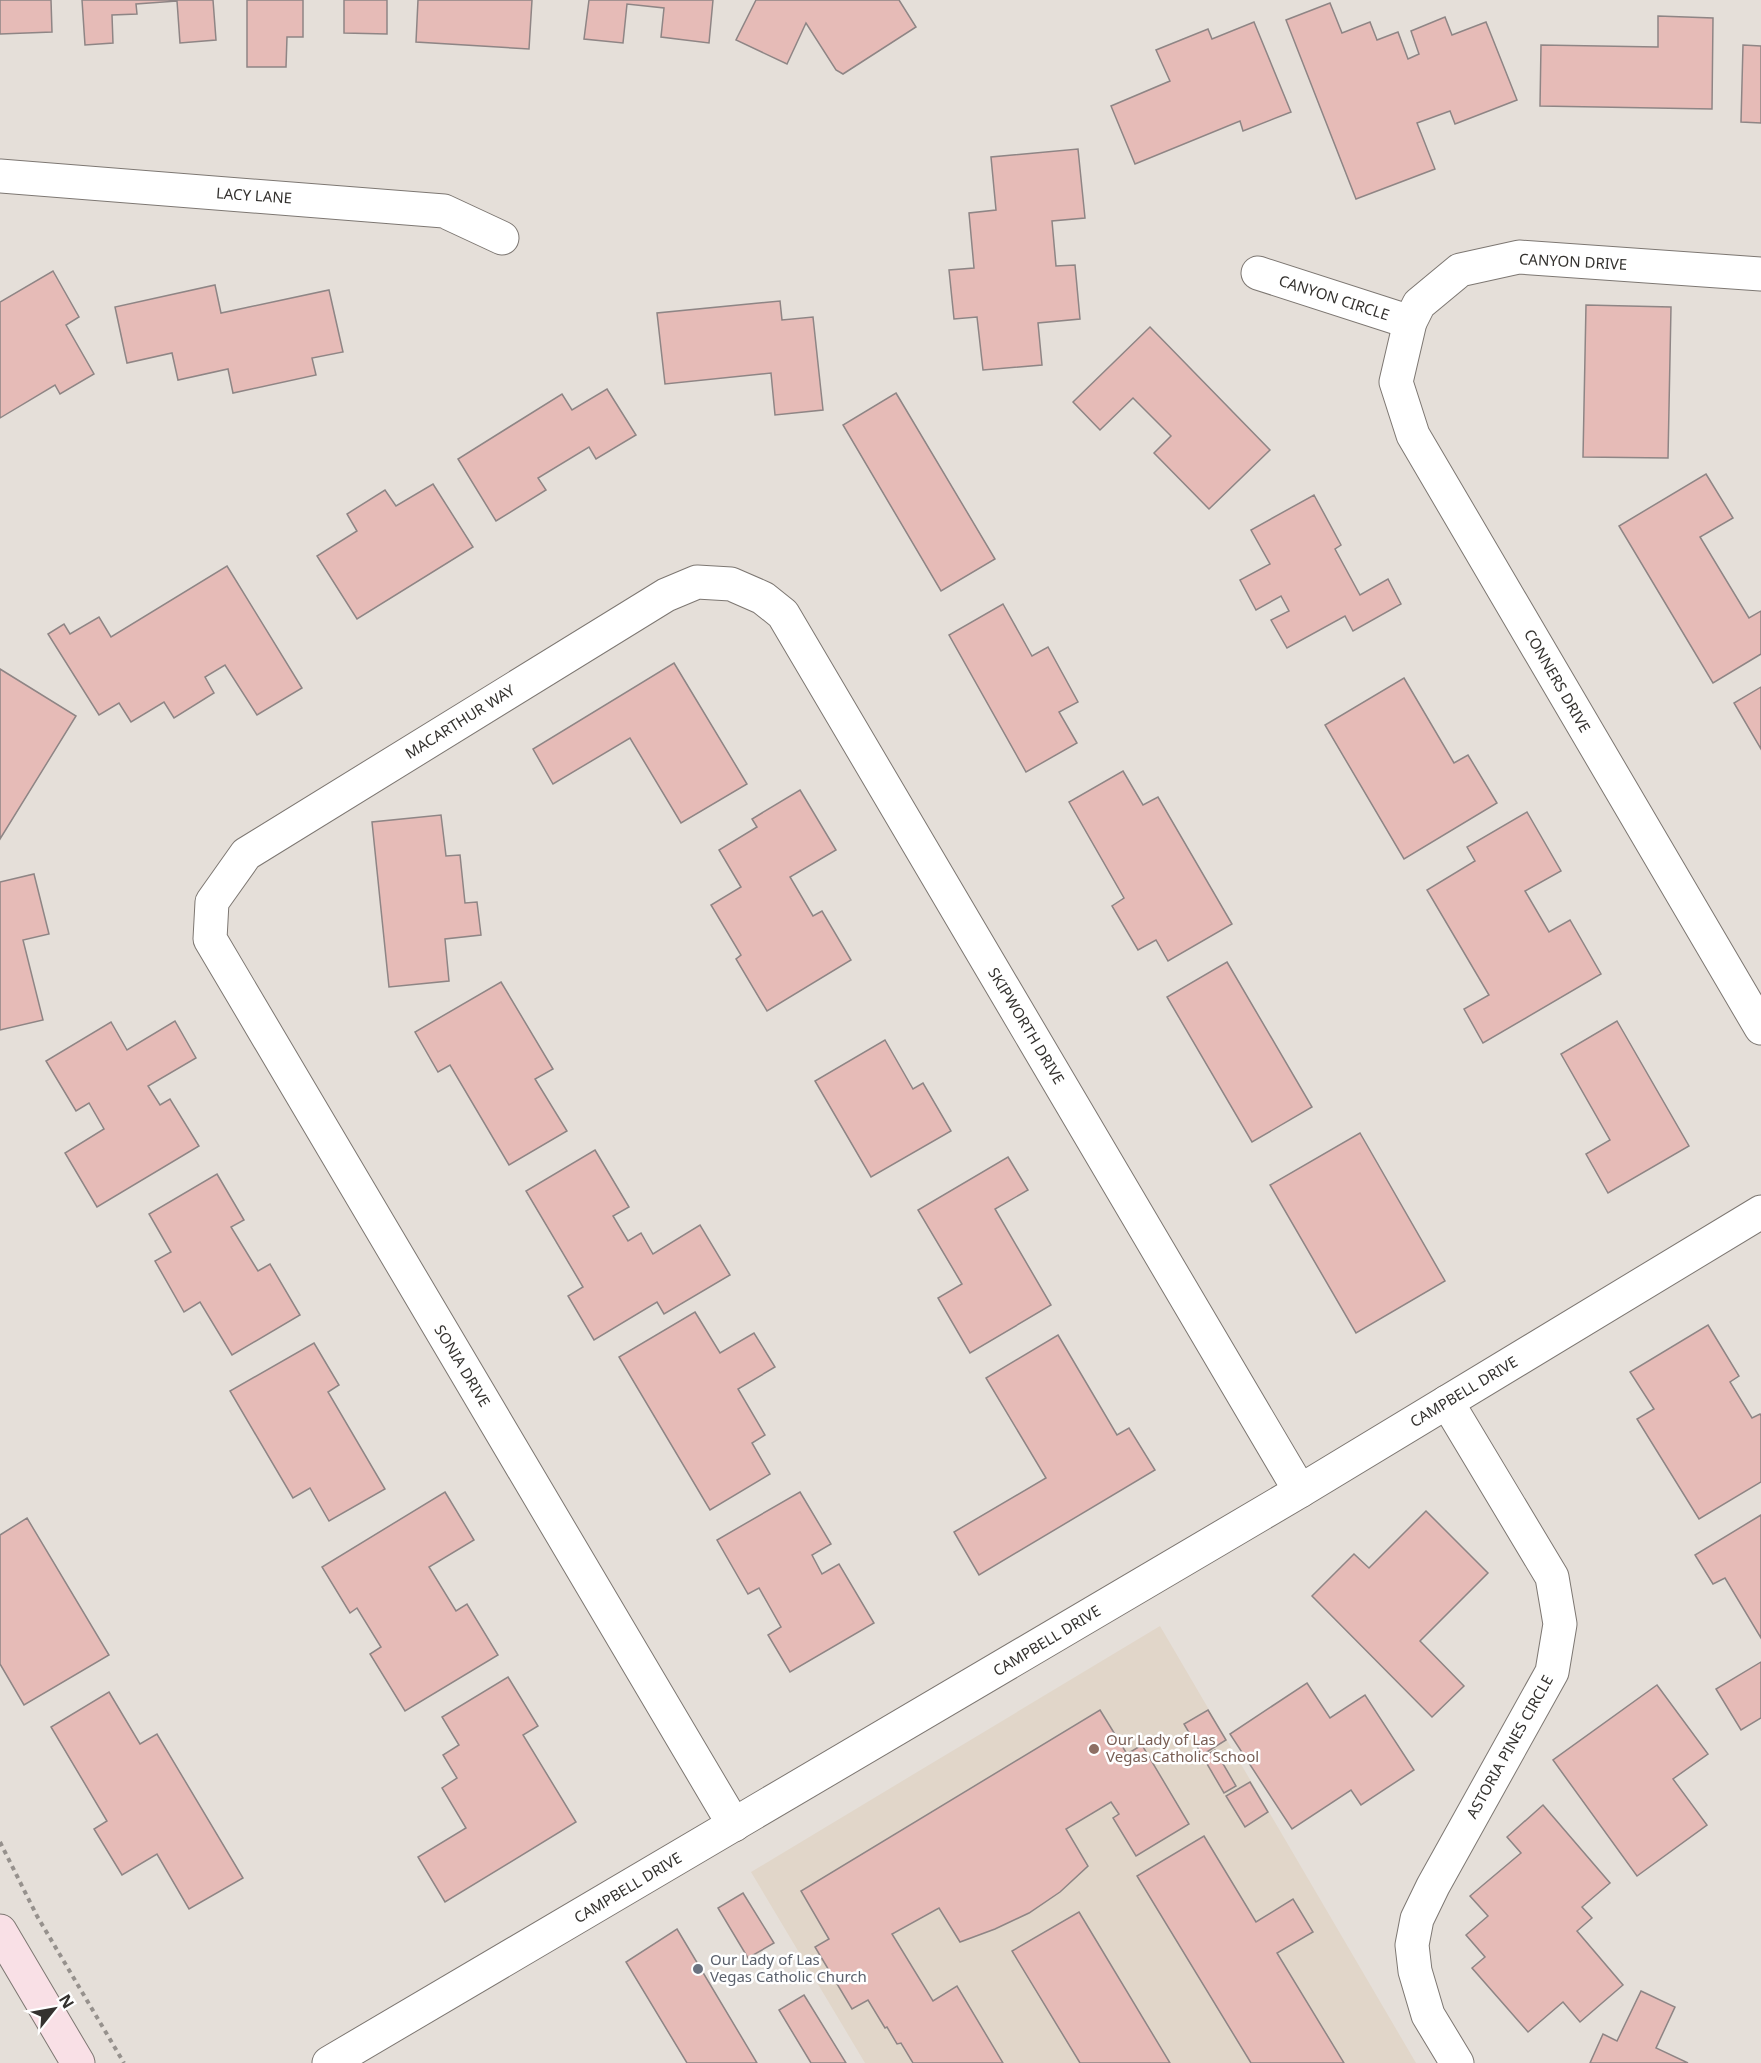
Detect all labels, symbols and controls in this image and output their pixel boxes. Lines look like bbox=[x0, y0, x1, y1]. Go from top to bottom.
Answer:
street label: LACY LANE bbox=[215, 182, 293, 208]
street label: CANYON DRIVE bbox=[1518, 248, 1628, 274]
street label: CANYON CIRCLE bbox=[1276, 270, 1392, 324]
street label: CONNERS DRIVE bbox=[1520, 625, 1596, 736]
street label: MACARTHUR WAY bbox=[401, 679, 518, 763]
street label: SKIPWORTH DRIVE bbox=[984, 964, 1070, 1087]
street label: SONIA DRIVE bbox=[430, 1321, 495, 1410]
street label: CAMPBELL DRIVE bbox=[1406, 1351, 1521, 1431]
street label: CAMPBELL DRIVE bbox=[989, 1600, 1104, 1680]
street label: ASTORIA PINES CIRCLE bbox=[1461, 1671, 1557, 1822]
place label: Our Lady of Las Vegas Catholic School bbox=[1106, 1729, 1259, 1766]
marker: Our Lady of Las Vegas Catholic School bbox=[1087, 1742, 1101, 1756]
street label: CAMPBELL DRIVE bbox=[570, 1847, 685, 1927]
place label: Our Lady of Las Vegas Catholic Church bbox=[710, 1949, 867, 1986]
marker: Our Lady of Las Vegas Catholic Church bbox=[691, 1962, 705, 1976]
north arrow bbox=[24, 1979, 84, 2039]
text: N bbox=[54, 1990, 80, 2013]

